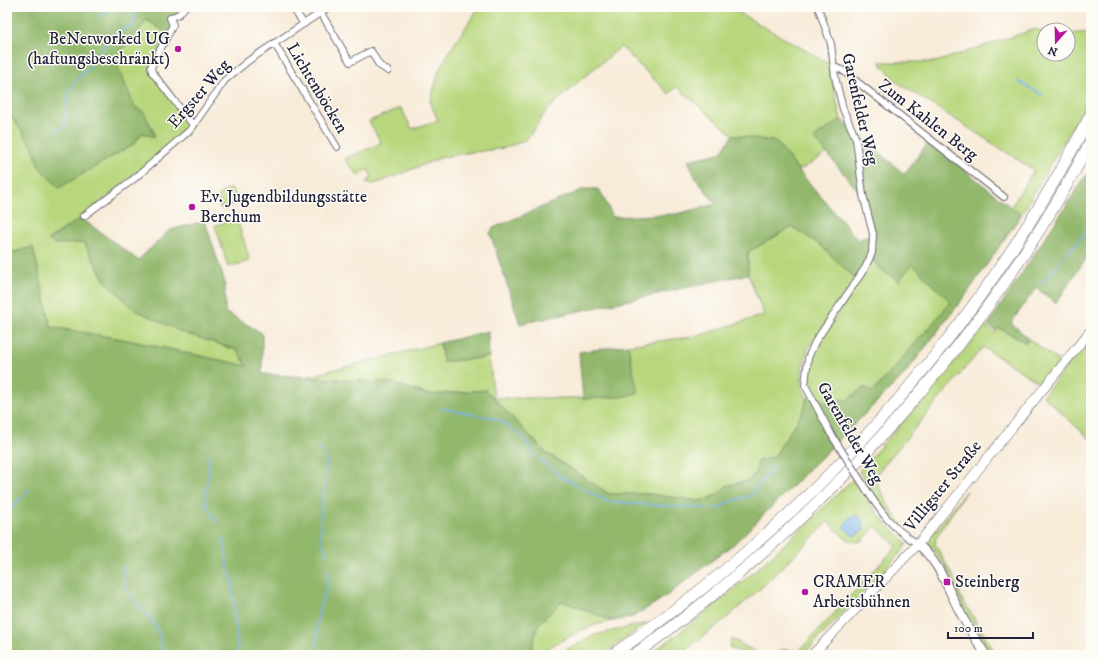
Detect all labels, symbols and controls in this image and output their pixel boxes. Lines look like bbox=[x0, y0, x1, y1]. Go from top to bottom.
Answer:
north arrow bbox=[1036, 22, 1076, 62]
place label: BeNetworked UG (haftungsbeschränkt) bbox=[27, 28, 170, 70]
street label: Lichtenböcken bbox=[281, 39, 353, 137]
text: N bbox=[1046, 42, 1060, 59]
marker: BeNetworked UG (haftungsbeschränkt) bbox=[173, 44, 183, 54]
street label: Garenfelder Weg bbox=[836, 51, 884, 168]
street label: Ergster Weg bbox=[163, 54, 236, 133]
street label: Zum Kahlen Berg bbox=[874, 74, 983, 166]
place label: Ev. Jugendbildungsstätte Berchum bbox=[200, 186, 367, 228]
marker: Ev. Jugendbildungsstätte Berchum bbox=[187, 202, 197, 212]
street label: Garenfelder Weg bbox=[812, 378, 888, 489]
street label: Villigster Straße bbox=[899, 436, 987, 537]
place label: CRAMER Arbeitsbühnen bbox=[813, 571, 911, 613]
place label: Steinberg bbox=[955, 571, 1020, 593]
marker: Steinberg bbox=[942, 577, 952, 587]
marker: CRAMER Arbeitsbühnen bbox=[800, 587, 810, 597]
scale bar bbox=[948, 614, 1033, 640]
text: 100 m bbox=[954, 621, 983, 636]

